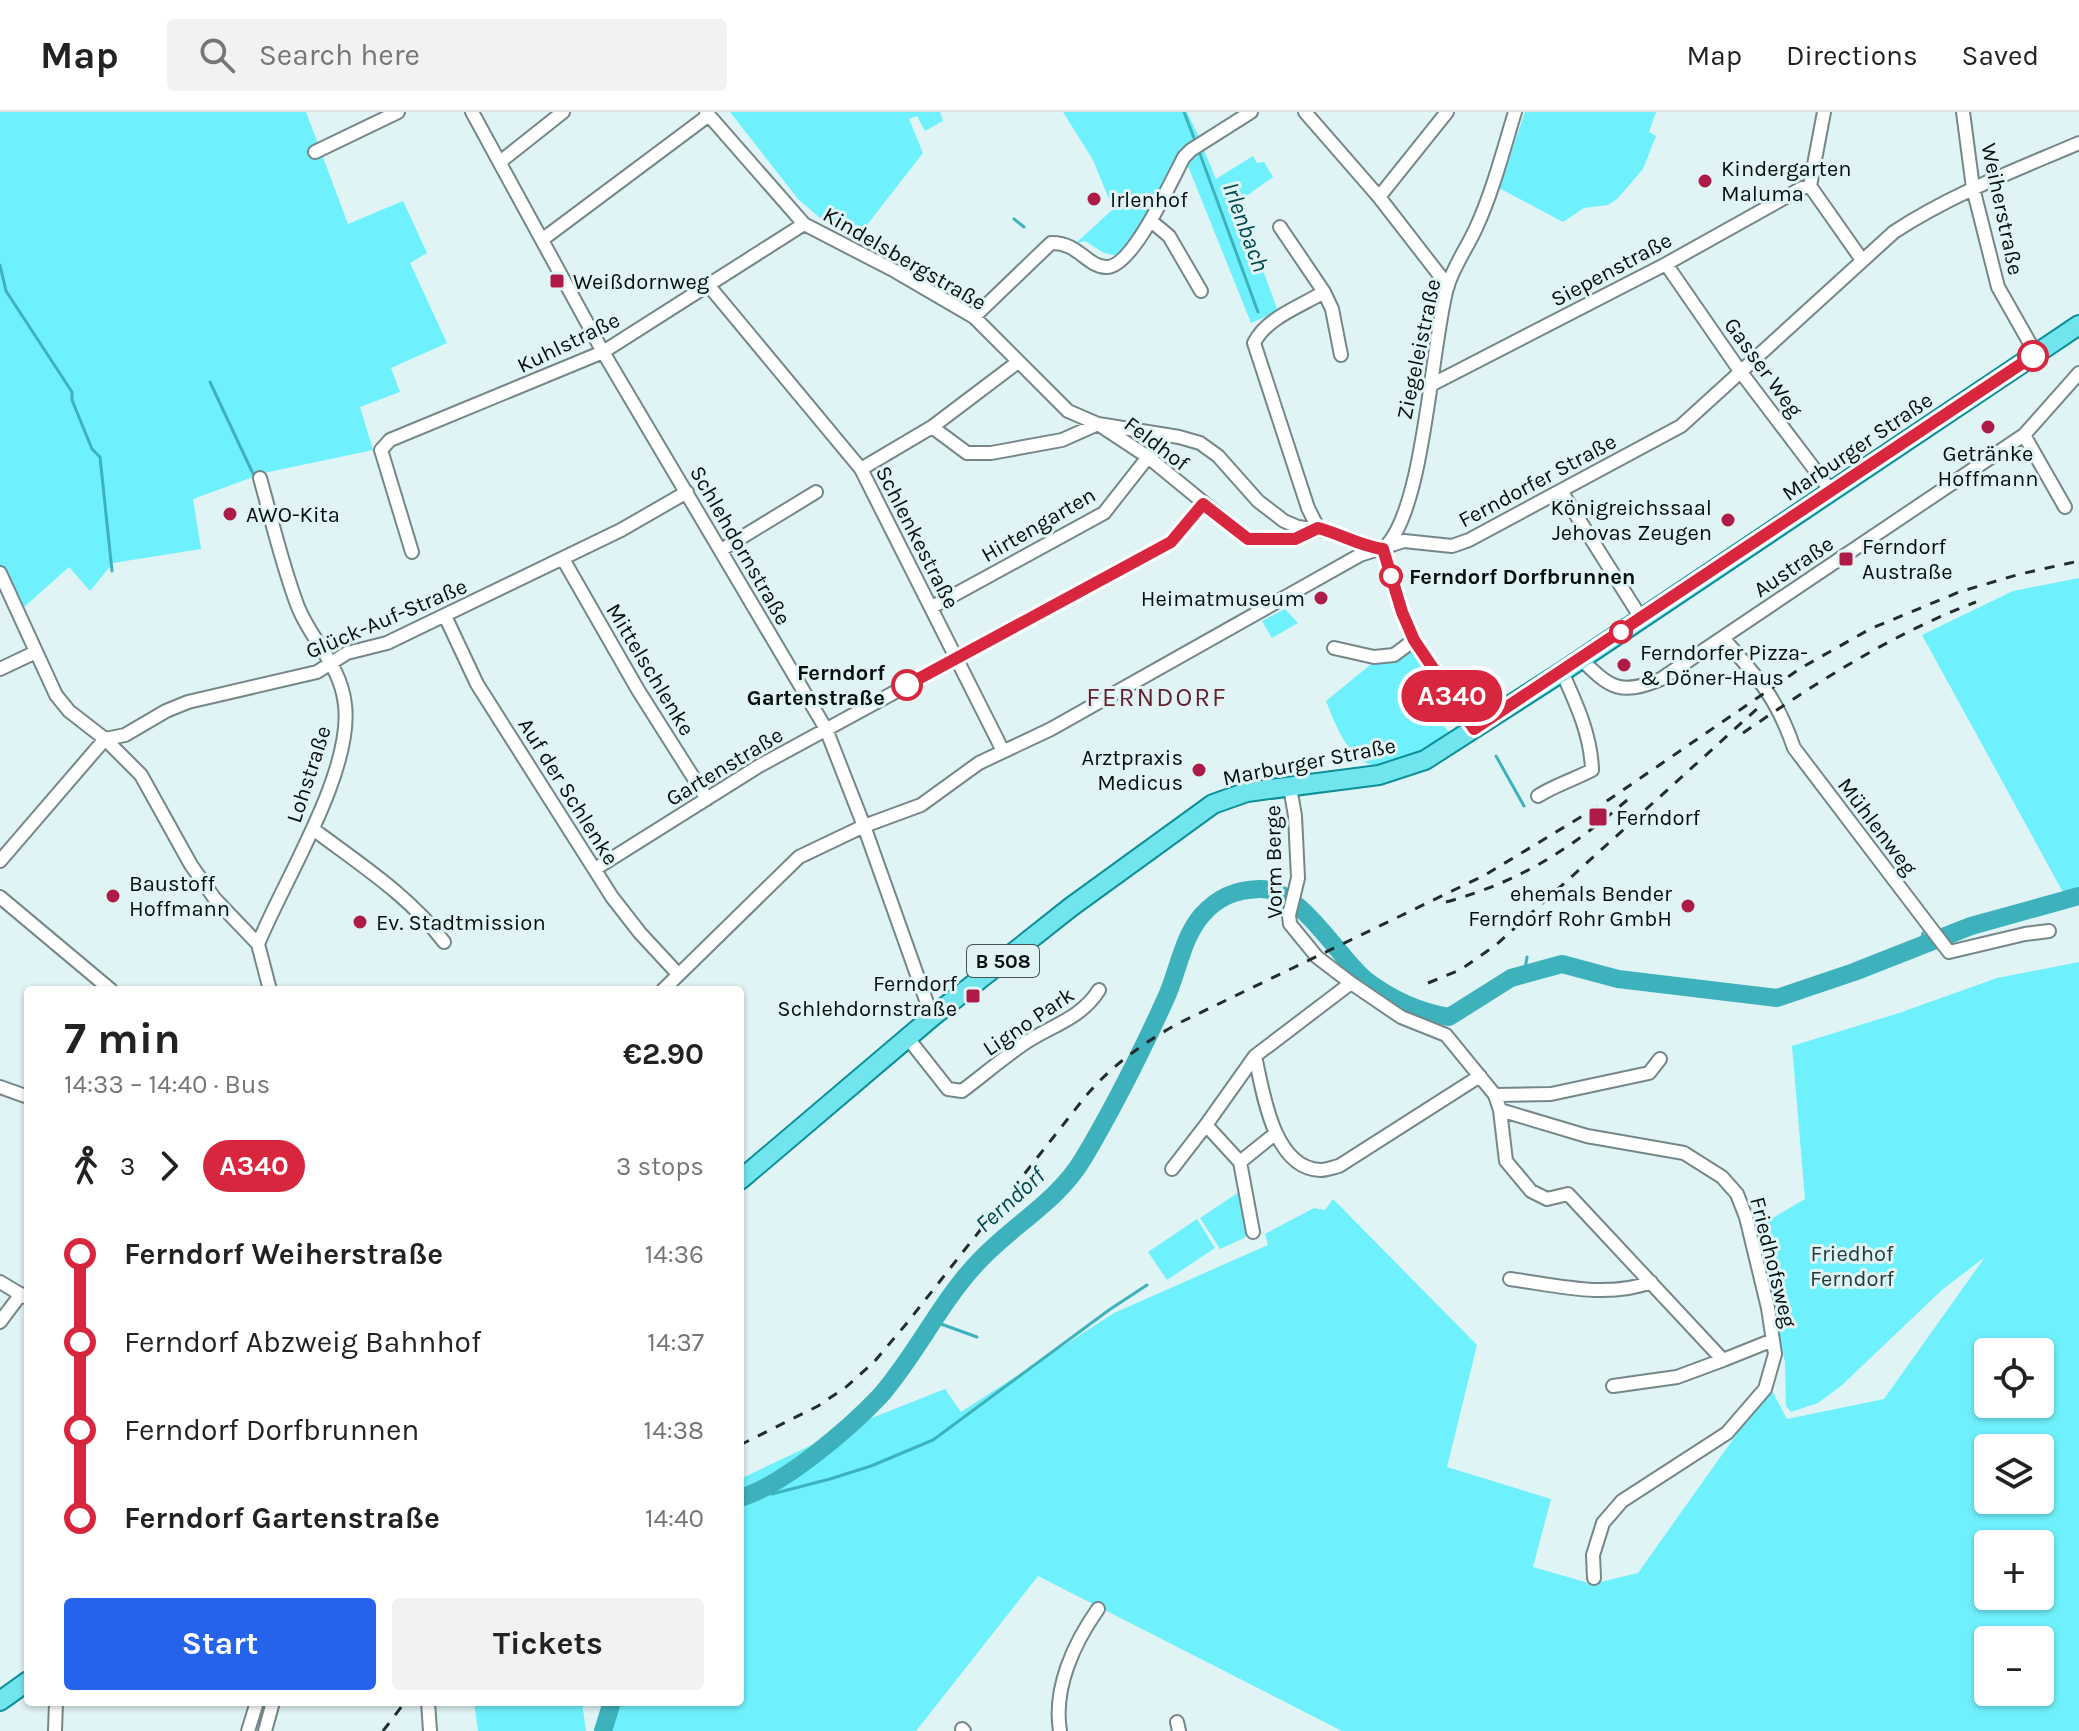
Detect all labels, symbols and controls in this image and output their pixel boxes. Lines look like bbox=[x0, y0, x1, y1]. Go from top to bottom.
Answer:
search box bbox=[167, 19, 727, 91]
text: Map bbox=[40, 33, 119, 78]
icon: search bbox=[195, 33, 239, 77]
text: Search here bbox=[259, 37, 420, 73]
text: Map bbox=[1687, 39, 1742, 72]
text: Directions bbox=[1786, 39, 1918, 72]
text: Saved bbox=[1962, 39, 2039, 72]
street label: Weiherstraße bbox=[1975, 141, 2029, 277]
place label: Kindergarten Maluma bbox=[1721, 156, 1851, 207]
marker: Kindergarten Maluma bbox=[1696, 172, 1714, 190]
water label: Irlenbach bbox=[1217, 178, 1275, 276]
place label: Irlenhof bbox=[1110, 187, 1188, 213]
marker: Irlenhof bbox=[1085, 190, 1103, 208]
street label: Kindelsbergstraße bbox=[818, 202, 991, 316]
street label: Siepenstraße bbox=[1547, 227, 1676, 313]
place label: Weißdornweg bbox=[573, 269, 710, 295]
marker: Weißdornweg bbox=[548, 272, 566, 290]
street label: Ziegeleistraße bbox=[1391, 276, 1447, 422]
street label: Kuhlstraße bbox=[513, 307, 624, 379]
street label: Gasser Weg bbox=[1718, 313, 1808, 423]
unlabelled marker bbox=[2018, 341, 2048, 371]
street label: Marburger Straße bbox=[1777, 387, 1938, 507]
street label: Feldhof bbox=[1119, 411, 1194, 477]
marker: Getränke Hoffmann bbox=[1979, 418, 1997, 436]
street label: Ferndorfer Straße bbox=[1454, 428, 1621, 533]
place label: Getränke Hoffmann bbox=[1937, 441, 2039, 492]
street label: Schlehdornstraße bbox=[684, 461, 796, 630]
street label: Schlenkestraße bbox=[870, 462, 964, 613]
street label: Hirtengarten bbox=[977, 482, 1100, 568]
place label: Königreichssaal Jehovas Zeugen bbox=[1550, 495, 1712, 546]
place label: AWO-Kita bbox=[246, 502, 340, 528]
marker: AWO-Kita bbox=[221, 505, 239, 523]
marker: Königreichssaal Jehovas Zeugen bbox=[1719, 511, 1737, 529]
street label: Austraße bbox=[1749, 531, 1838, 603]
place label: Ferndorf Austraße bbox=[1862, 534, 1953, 585]
marker: Ferndorf Austraße bbox=[1837, 550, 1855, 568]
place label: Ferndorf Dorfbrunnen bbox=[1409, 564, 1636, 590]
marker: Ferndorf Dorfbrunnen bbox=[1380, 565, 1402, 587]
street label: Glück-Auf-Straße bbox=[302, 573, 471, 665]
place label: Heimatmuseum bbox=[1141, 586, 1305, 612]
marker: Heimatmuseum bbox=[1312, 589, 1330, 607]
street label: Mittelschlenke bbox=[600, 599, 700, 740]
unlabelled marker bbox=[1610, 621, 1632, 643]
place label: Ferndorfer Pizza- & Döner-Haus bbox=[1640, 640, 1808, 691]
marker: Ferndorfer Pizza- & Döner-Haus bbox=[1615, 656, 1633, 674]
place label: Ferndorf Gartenstraße bbox=[747, 660, 886, 711]
marker: Ferndorf Gartenstraße bbox=[892, 670, 922, 700]
line badge: A340 bbox=[1396, 670, 1508, 722]
text: A340 bbox=[1417, 679, 1487, 712]
district label: FERNDORF bbox=[1086, 682, 1228, 713]
street label: Auf der Schlenke bbox=[512, 713, 624, 870]
street label: Gartenstraße bbox=[661, 722, 788, 812]
street label: Lohstraße bbox=[281, 723, 337, 826]
street label: Marburger Straße bbox=[1220, 732, 1398, 792]
place label: Arztpraxis Medicus bbox=[1081, 745, 1183, 796]
marker: Arztpraxis Medicus bbox=[1190, 761, 1208, 779]
street label: Mühlenweg bbox=[1832, 773, 1923, 881]
street label: Vorm Berge bbox=[1260, 805, 1288, 919]
place label: Ferndorf bbox=[1616, 805, 1700, 831]
marker: Ferndorf bbox=[1587, 806, 1609, 828]
place label: Baustoff Hoffmann bbox=[129, 871, 230, 922]
place label: ehemals Bender Ferndorf Rohr GmbH bbox=[1468, 881, 1672, 932]
marker: Baustoff Hoffmann bbox=[104, 887, 122, 905]
marker: ehemals Bender Ferndorf Rohr GmbH bbox=[1679, 897, 1697, 915]
place label: Ev. Stadtmission bbox=[376, 910, 546, 936]
marker: Ev. Stadtmission bbox=[351, 913, 369, 931]
road number: B 508 bbox=[967, 945, 1039, 977]
place label: Ferndorf Schlehdornstraße bbox=[777, 971, 957, 1022]
street label: Ligno Park bbox=[978, 982, 1079, 1062]
marker: Ferndorf Schlehdornstraße bbox=[964, 987, 982, 1005]
text: 7 min bbox=[64, 1013, 181, 1064]
text: €2.90 bbox=[623, 1036, 704, 1072]
text: 14:33 – 14:40 · Bus bbox=[64, 1069, 270, 1100]
icon: walk bbox=[64, 1144, 108, 1188]
icon: forward bbox=[147, 1144, 191, 1188]
text: A340 bbox=[219, 1149, 289, 1182]
text: 3 bbox=[120, 1151, 135, 1182]
text: 3 stops bbox=[616, 1151, 704, 1182]
water label: Ferndorf bbox=[970, 1160, 1052, 1238]
street label: Friedhofsweg bbox=[1744, 1194, 1802, 1331]
text: Ferndorf Weiherstraße bbox=[124, 1236, 443, 1272]
text: 14:36 bbox=[645, 1239, 704, 1270]
park label: Friedhof Ferndorf bbox=[1810, 1241, 1894, 1292]
text: Ferndorf Abzweig Bahnhof bbox=[124, 1324, 481, 1360]
text: 14:37 bbox=[647, 1327, 704, 1358]
map controls bbox=[1974, 1338, 2054, 1706]
button: locate bbox=[1974, 1338, 2054, 1418]
text: Ferndorf Dorfbrunnen bbox=[124, 1412, 419, 1448]
text: 14:38 bbox=[644, 1415, 704, 1446]
button: layers bbox=[1974, 1434, 2054, 1514]
text: Ferndorf Gartenstraße bbox=[124, 1500, 440, 1536]
text: 14:40 bbox=[645, 1503, 704, 1534]
button: + bbox=[1974, 1530, 2054, 1610]
button: Start bbox=[64, 1598, 376, 1690]
button: Tickets bbox=[392, 1598, 704, 1690]
button: − bbox=[1974, 1626, 2054, 1706]

